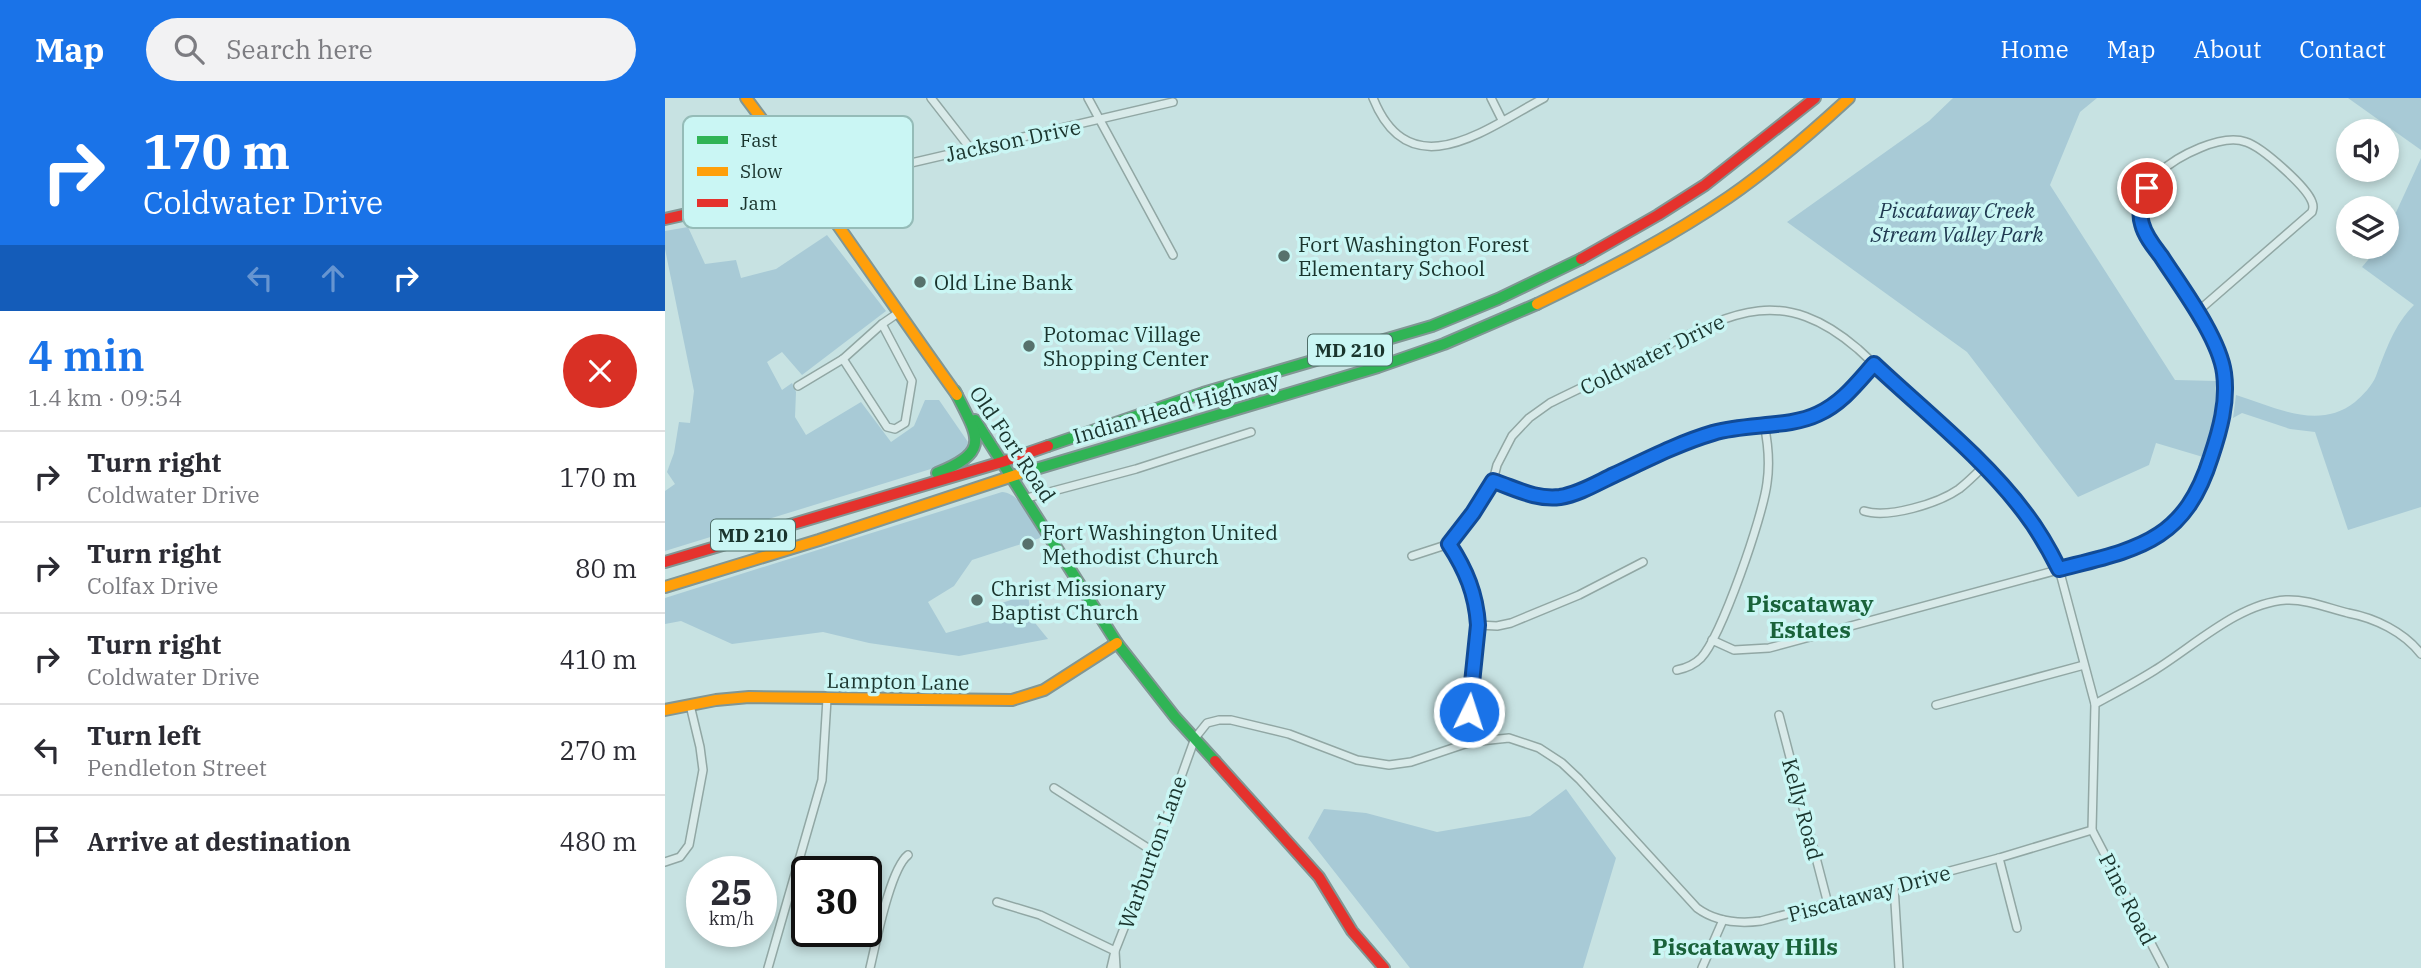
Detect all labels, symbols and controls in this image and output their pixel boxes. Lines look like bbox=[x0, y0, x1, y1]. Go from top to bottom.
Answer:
search box bbox=[146, 18, 636, 81]
text: Map bbox=[35, 28, 104, 71]
icon: search bbox=[170, 30, 208, 68]
text: Search here bbox=[226, 32, 373, 66]
text: Home bbox=[2001, 33, 2069, 65]
text: Map bbox=[2107, 33, 2155, 65]
text: About bbox=[2193, 33, 2261, 65]
text: Contact bbox=[2299, 33, 2386, 65]
street label: Jackson Drive bbox=[943, 112, 1083, 168]
legend bbox=[683, 116, 913, 228]
text: 170 m bbox=[143, 119, 290, 182]
map controls bbox=[2336, 119, 2399, 259]
button: sound bbox=[2336, 119, 2399, 182]
icon: right bbox=[28, 126, 119, 217]
text: Fast bbox=[740, 128, 778, 152]
pin bbox=[2117, 158, 2177, 218]
text: Slow bbox=[740, 159, 782, 183]
icon: arrive bbox=[2128, 169, 2166, 207]
text: Coldwater Drive bbox=[143, 181, 383, 223]
text: Jam bbox=[740, 191, 777, 215]
park label: Piscataway Creek Stream Valley Park bbox=[1870, 196, 2044, 248]
button: layers bbox=[2336, 196, 2399, 259]
place label: Fort Washington Forest Elementary School bbox=[1298, 230, 1529, 282]
marker: Fort Washington Forest Elementary School bbox=[1276, 248, 1292, 264]
icon: left bbox=[241, 259, 279, 297]
icon: ahead bbox=[314, 259, 352, 297]
icon: right bbox=[387, 259, 425, 297]
place label: Old Line Bank bbox=[934, 268, 1074, 296]
marker: Old Line Bank bbox=[912, 274, 928, 290]
street label: Coldwater Drive bbox=[1575, 307, 1729, 401]
place label: Potomac Village Shopping Center bbox=[1043, 320, 1209, 372]
text: 4 min bbox=[28, 328, 145, 383]
button: close bbox=[563, 334, 637, 408]
road number: MD 210 bbox=[1308, 334, 1392, 366]
marker: Potomac Village Shopping Center bbox=[1021, 338, 1037, 354]
street label: Indian Head Highway bbox=[1070, 364, 1283, 450]
street label: Old Fort Road bbox=[964, 380, 1062, 508]
text: 1.4 km · 09:54 bbox=[28, 382, 182, 412]
text: Turn right bbox=[87, 445, 221, 479]
icon: right bbox=[28, 458, 66, 496]
text: 170 m bbox=[559, 460, 637, 494]
text: Coldwater Drive bbox=[87, 479, 260, 509]
place label: Fort Washington United Methodist Church bbox=[1042, 518, 1278, 570]
road number: MD 210 bbox=[711, 520, 795, 550]
text: Turn right bbox=[87, 536, 221, 570]
marker: Fort Washington United Methodist Church bbox=[1020, 536, 1036, 552]
icon: right bbox=[28, 549, 66, 587]
text: 80 m bbox=[575, 551, 637, 585]
text: Colfax Drive bbox=[87, 570, 218, 600]
place label: Christ Missionary Baptist Church bbox=[991, 574, 1167, 626]
district label: Piscataway Estates bbox=[1746, 588, 1874, 644]
marker: Christ Missionary Baptist Church bbox=[969, 592, 985, 608]
text: Turn right bbox=[87, 627, 221, 661]
icon: right bbox=[28, 640, 66, 678]
text: 410 m bbox=[559, 642, 637, 676]
text: Coldwater Drive bbox=[87, 661, 260, 691]
street label: Lampton Lane bbox=[826, 666, 970, 696]
position arrow bbox=[1432, 675, 1506, 749]
text: Turn left bbox=[87, 718, 201, 752]
icon: left bbox=[28, 731, 66, 769]
text: 270 m bbox=[559, 733, 637, 767]
text: Pendleton Street bbox=[87, 752, 267, 782]
street label: Kelly Road bbox=[1776, 755, 1830, 863]
street label: Warburton Lane bbox=[1111, 772, 1193, 932]
icon: arrive bbox=[28, 822, 66, 860]
text: Arrive at destination bbox=[87, 824, 351, 858]
text: 480 m bbox=[559, 824, 637, 858]
street label: Pine Road bbox=[2093, 848, 2163, 950]
speed limit sign: 30 bbox=[791, 856, 882, 947]
street label: Piscataway Drive bbox=[1785, 858, 1953, 928]
text: 25 bbox=[710, 869, 753, 915]
text: km/h bbox=[709, 907, 754, 930]
district label: Piscataway Hills bbox=[1652, 931, 1838, 961]

